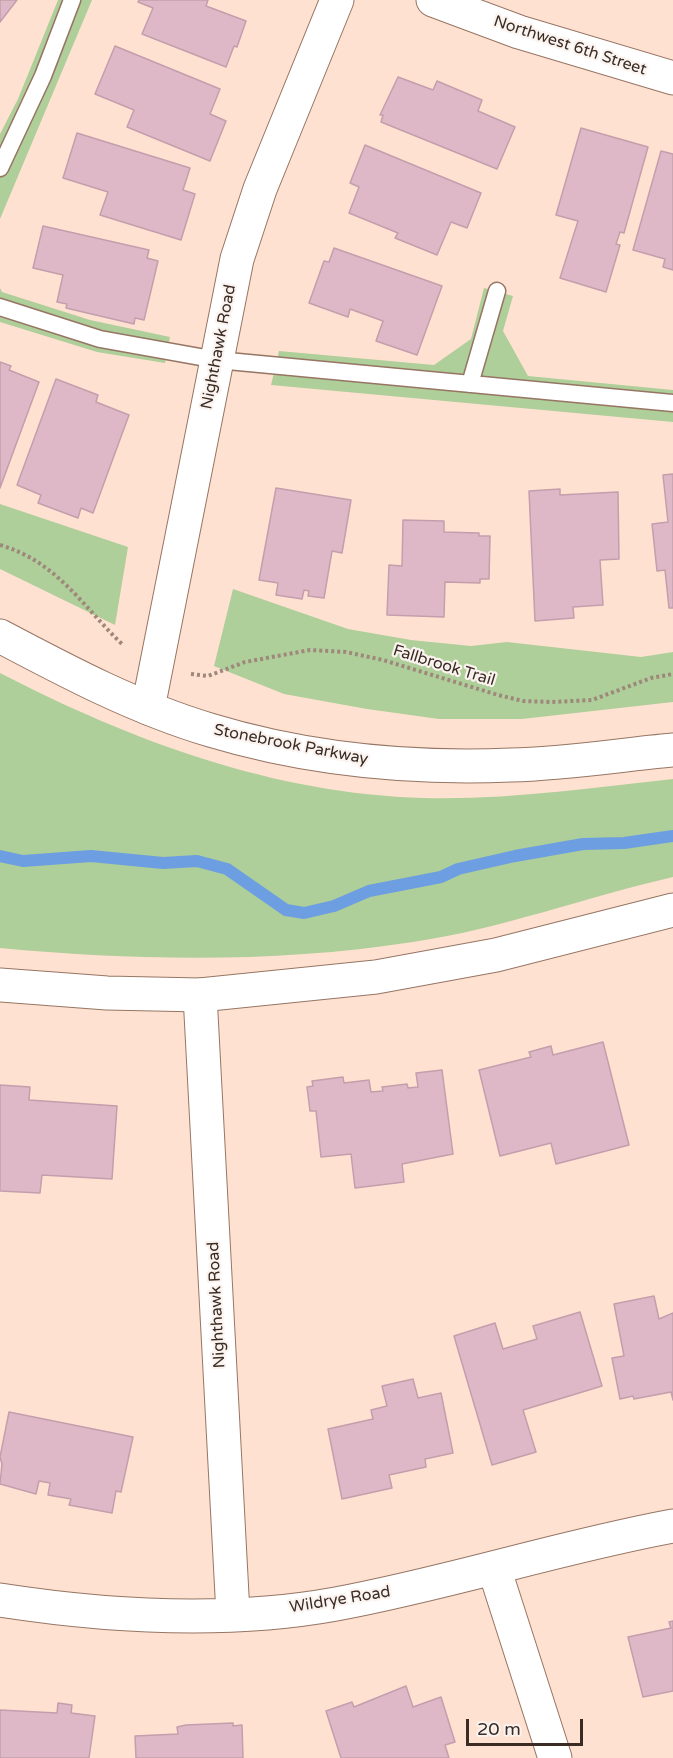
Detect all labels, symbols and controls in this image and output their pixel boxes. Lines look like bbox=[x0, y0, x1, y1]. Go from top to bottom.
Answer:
street label: Northwest 6th Street bbox=[491, 12, 649, 80]
street label: Nighthawk Road bbox=[197, 283, 241, 411]
street label: Fallbrook Trail bbox=[391, 641, 497, 691]
street label: Stonebrook Parkway bbox=[212, 721, 370, 769]
street label: Nighthawk Road bbox=[204, 1241, 230, 1369]
street label: Wildrye Road bbox=[288, 1583, 392, 1617]
scale bar bbox=[469, 1707, 586, 1745]
text: 20 m bbox=[477, 1718, 521, 1740]

